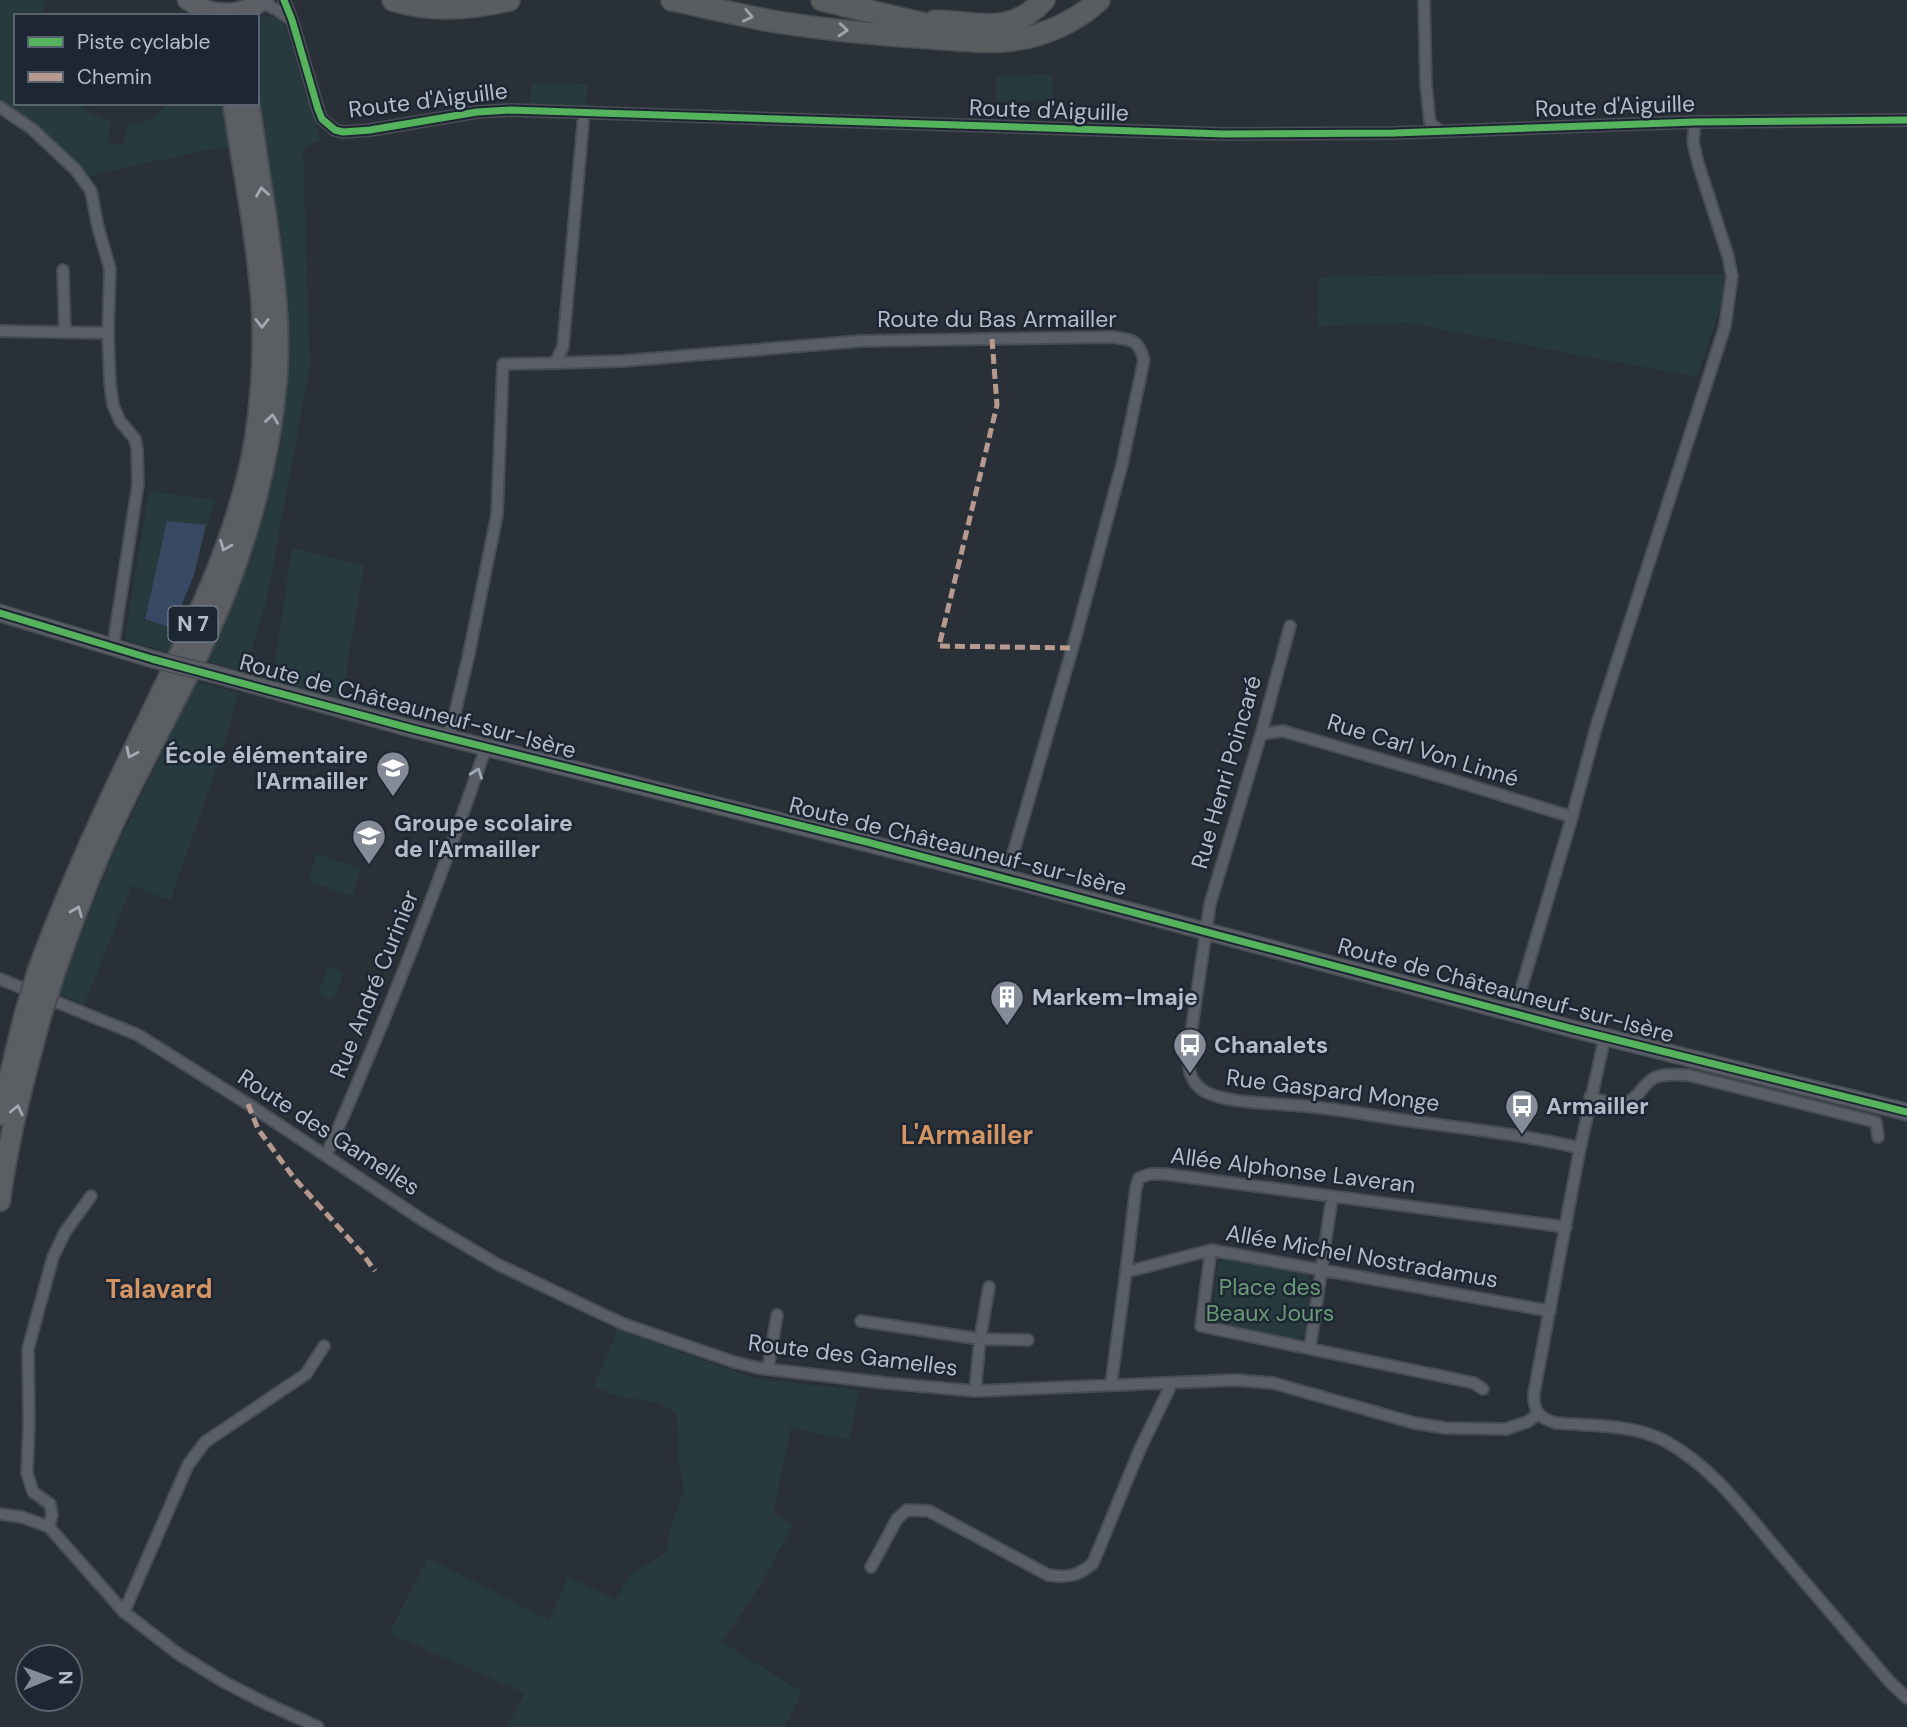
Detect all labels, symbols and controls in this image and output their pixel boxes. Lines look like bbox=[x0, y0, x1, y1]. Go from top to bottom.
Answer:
one-way arrow bbox=[742, 7, 754, 22]
legend bbox=[14, 14, 259, 105]
one-way arrow bbox=[837, 23, 849, 38]
text: Piste cyclable bbox=[77, 28, 210, 56]
text: Chemin bbox=[77, 63, 152, 91]
street label: Route d'Aiguille bbox=[347, 75, 509, 125]
street label: Route d'Aiguille bbox=[1535, 88, 1695, 124]
street label: Route d'Aiguille bbox=[969, 92, 1129, 128]
one-way arrow bbox=[255, 187, 270, 198]
street label: Route du Bas Armailler bbox=[877, 304, 1117, 334]
one-way arrow bbox=[254, 318, 269, 329]
one-way arrow bbox=[265, 413, 280, 425]
one-way arrow bbox=[220, 539, 234, 551]
road number: N 7 bbox=[168, 606, 218, 642]
street label: Route de Châteauneuf-sur-Isère bbox=[236, 647, 580, 765]
street label: Rue Henri Poincaré bbox=[1184, 672, 1268, 872]
street label: Rue Carl Von Linné bbox=[1324, 707, 1522, 793]
place label: École élémentaire l'Armailler bbox=[165, 740, 368, 796]
one-way arrow bbox=[126, 746, 140, 758]
school or university icon: École élémentaire l'Armailler bbox=[374, 749, 412, 798]
one-way arrow bbox=[469, 768, 483, 780]
street label: Route de Châteauneuf-sur-Isère bbox=[786, 789, 1130, 903]
place label: Groupe scolaire de l'Armailler bbox=[394, 808, 573, 864]
school or university icon: Groupe scolaire de l'Armailler bbox=[350, 817, 388, 866]
street label: Rue André Curinier bbox=[323, 886, 425, 1082]
one-way arrow bbox=[69, 905, 83, 917]
street label: Route de Châteauneuf-sur-Isère bbox=[1334, 931, 1678, 1049]
building icon: Markem-Imaje bbox=[988, 978, 1026, 1027]
place label: Markem-Imaje bbox=[1032, 982, 1198, 1012]
bus stop icon: Chanalets bbox=[1171, 1026, 1209, 1075]
place label: Chanalets bbox=[1214, 1030, 1328, 1060]
street label: Route des Gamelles bbox=[232, 1062, 426, 1202]
street label: Rue Gaspard Monge bbox=[1225, 1062, 1441, 1118]
bus stop icon: Armailler bbox=[1503, 1087, 1541, 1136]
place label: Armailler bbox=[1546, 1091, 1649, 1121]
one-way arrow bbox=[9, 1104, 24, 1116]
district label: L'Armailler bbox=[901, 1118, 1034, 1152]
street label: Allée Alphonse Laveran bbox=[1169, 1140, 1417, 1200]
street label: Allée Michel Nostradamus bbox=[1223, 1217, 1501, 1295]
district label: Talavard bbox=[106, 1272, 212, 1306]
park label: Place des Beaux Jours bbox=[1206, 1272, 1334, 1328]
street label: Route des Gamelles bbox=[746, 1327, 960, 1383]
north arrow bbox=[14, 1643, 84, 1713]
text: N bbox=[53, 1671, 78, 1685]

